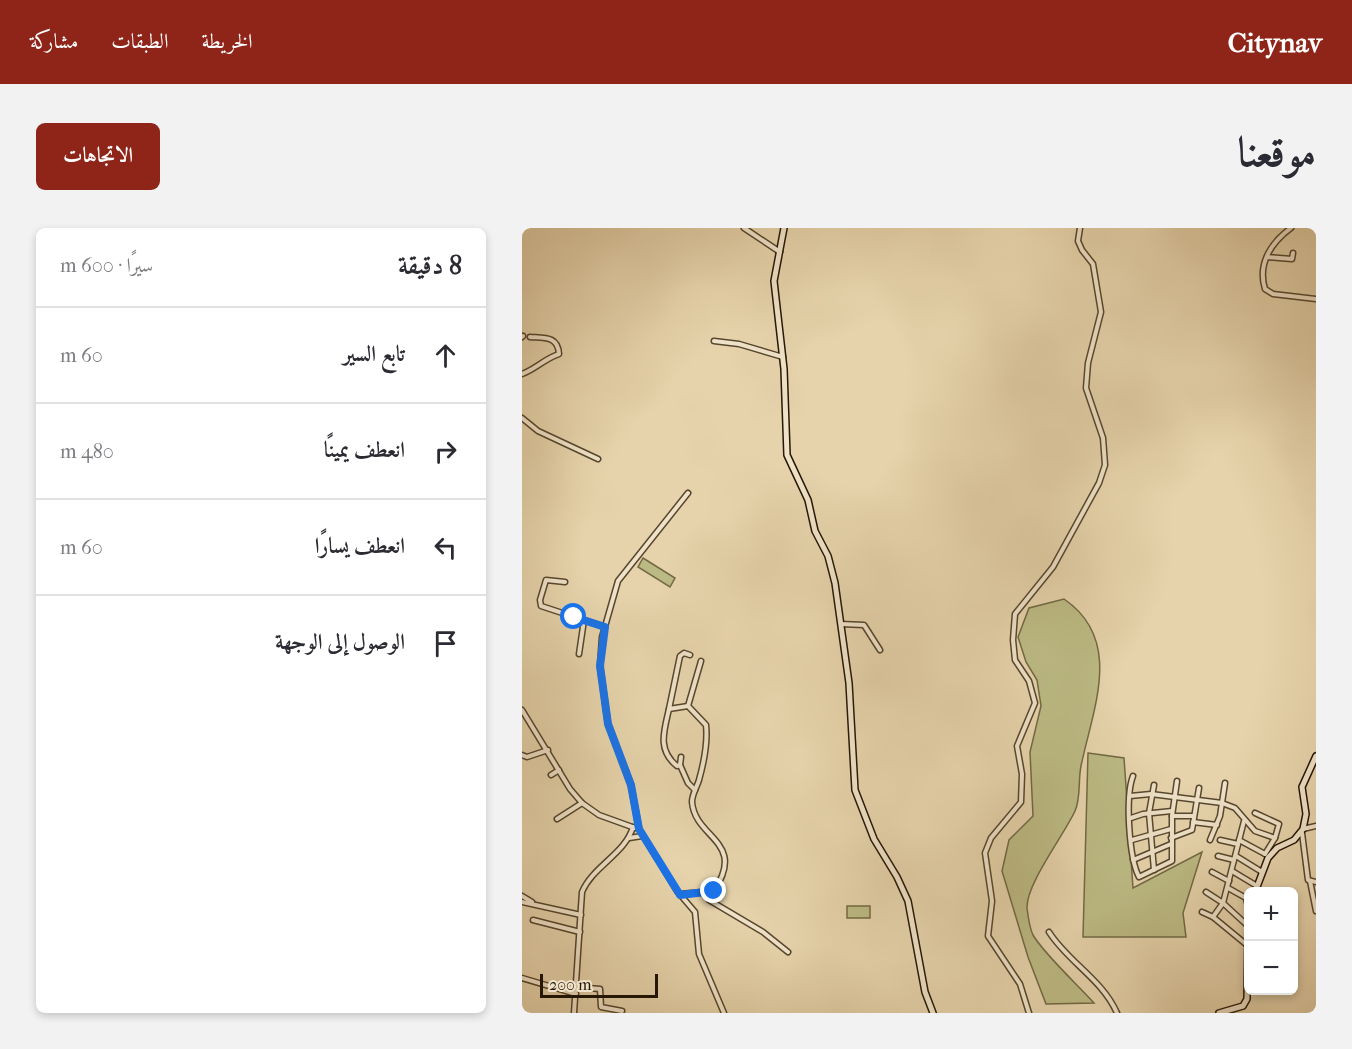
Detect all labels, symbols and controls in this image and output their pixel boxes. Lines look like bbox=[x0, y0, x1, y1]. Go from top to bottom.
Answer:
text: Citynav bbox=[1228, 26, 1322, 59]
text: مشاركة bbox=[30, 29, 78, 53]
text: الطبقات bbox=[111, 29, 168, 53]
text: الخريطة bbox=[201, 29, 253, 53]
button: الاتجاهات bbox=[36, 123, 160, 190]
text: موقعنا bbox=[1238, 128, 1316, 177]
text: 8 دقيقة bbox=[398, 250, 462, 281]
text: سيرًا · 600 m bbox=[60, 254, 153, 277]
icon: ahead bbox=[429, 339, 462, 372]
text: تابع السير bbox=[343, 341, 405, 367]
text: 60 m bbox=[60, 344, 103, 367]
icon: right bbox=[429, 435, 462, 468]
text: انعطف يمينًا bbox=[324, 437, 405, 463]
text: 480 m bbox=[60, 440, 114, 463]
icon: left bbox=[429, 531, 462, 564]
text: انعطف يسارًا bbox=[315, 533, 405, 559]
text: 60 m bbox=[60, 536, 103, 559]
route start bbox=[560, 603, 586, 629]
icon: arrive bbox=[429, 627, 462, 660]
text: الوصول إلى الوجهة bbox=[275, 629, 405, 655]
route end bbox=[700, 877, 726, 903]
map controls bbox=[1244, 887, 1298, 995]
button: + bbox=[1244, 887, 1298, 941]
button: − bbox=[1244, 941, 1298, 995]
scale bar bbox=[540, 971, 658, 998]
text: 200 m bbox=[549, 975, 592, 994]

